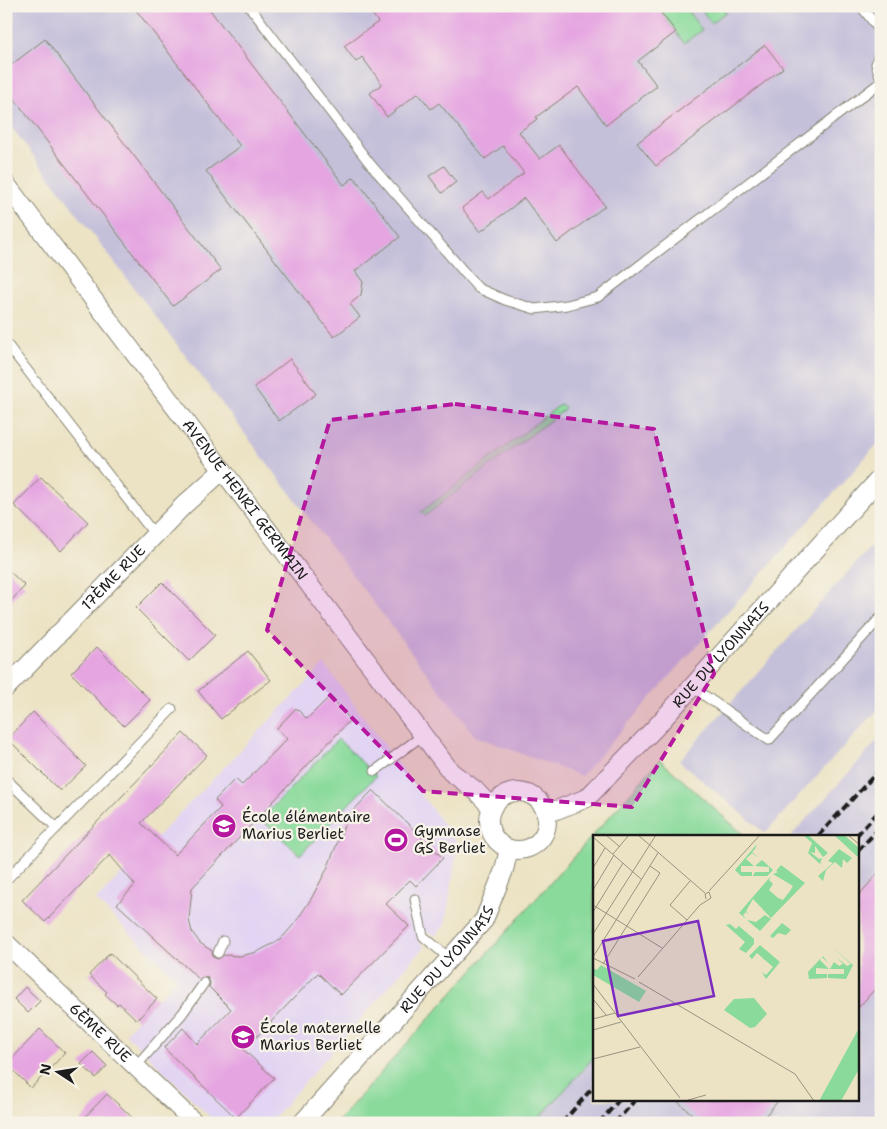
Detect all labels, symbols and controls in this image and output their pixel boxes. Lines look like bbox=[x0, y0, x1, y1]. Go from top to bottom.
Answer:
street label: AVENUE HENRI GERMAIN bbox=[178, 415, 312, 584]
street label: 17ÈME RUE bbox=[77, 541, 150, 615]
street label: RUE DU LYONNAIS bbox=[668, 598, 774, 712]
place label: École élémentaire Marius Berliet bbox=[242, 806, 371, 844]
school or university icon: École élémentaire Marius Berliet bbox=[211, 813, 237, 839]
place label: Gymnase GS Berliet bbox=[414, 821, 486, 858]
sports icon: Gymnase GS Berliet bbox=[383, 827, 409, 853]
inset map bbox=[593, 835, 860, 1102]
street label: RUE DU LYONNAIS bbox=[395, 903, 499, 1017]
street label: 6ÈME RUE bbox=[65, 998, 135, 1067]
place label: École maternelle Marius Berliet bbox=[260, 1017, 381, 1055]
school or university icon: École maternelle Marius Berliet bbox=[230, 1024, 256, 1050]
north arrow bbox=[32, 1046, 82, 1096]
text: N bbox=[35, 1062, 55, 1077]

